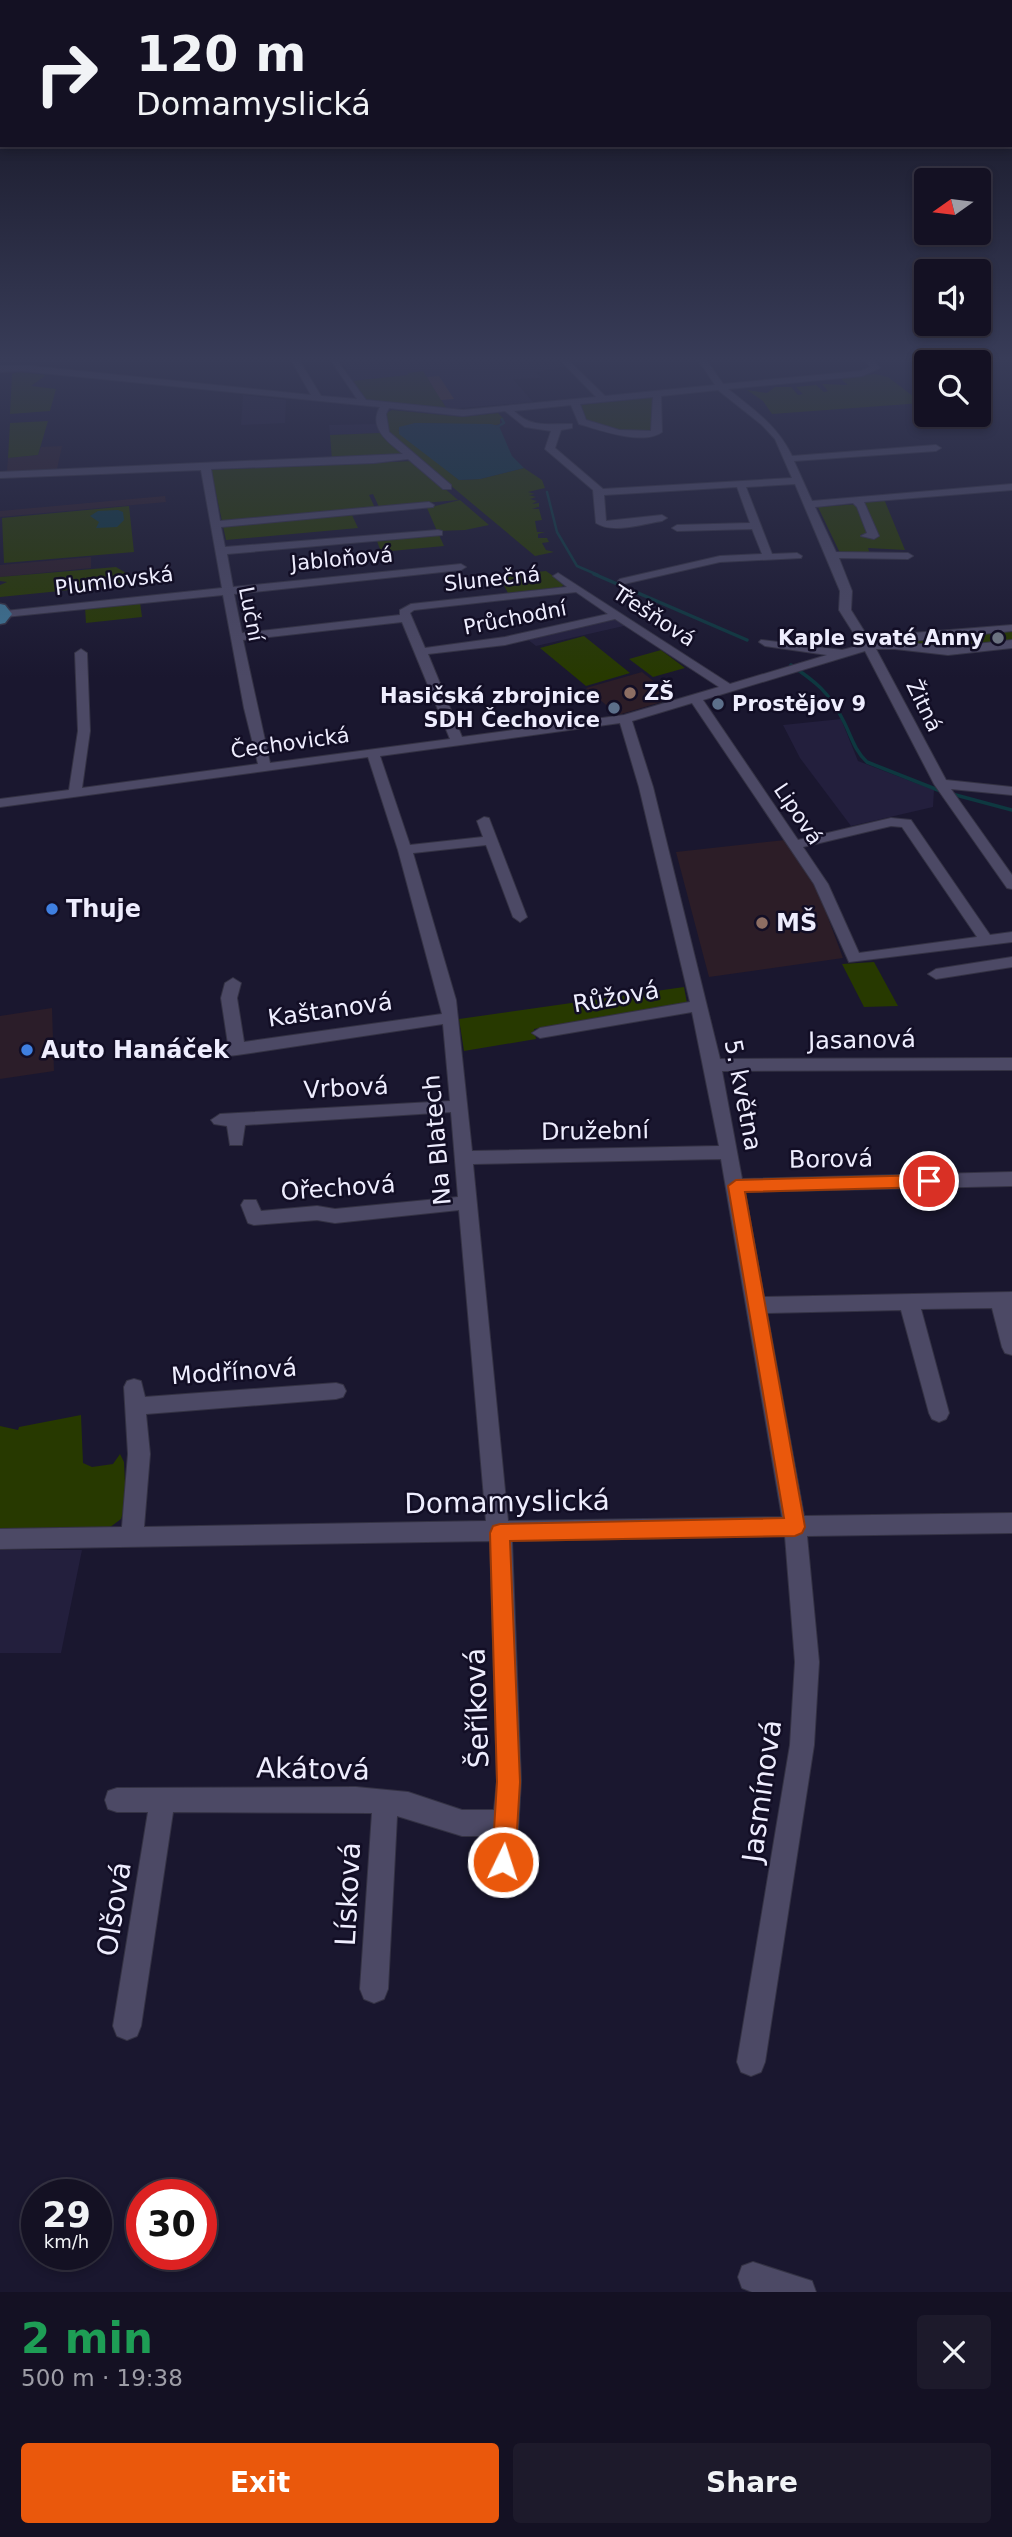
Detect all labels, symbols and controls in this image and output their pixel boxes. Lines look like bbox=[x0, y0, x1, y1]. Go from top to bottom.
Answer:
text: 120 m bbox=[136, 26, 306, 83]
icon: right bbox=[21, 28, 112, 119]
text: Domamyslická bbox=[136, 85, 371, 123]
north arrow bbox=[914, 168, 990, 245]
map controls bbox=[914, 168, 991, 427]
button: sound bbox=[914, 259, 991, 336]
button: search bbox=[914, 350, 991, 427]
street label: Jabloňová bbox=[288, 543, 394, 576]
street label: Plumlovská bbox=[53, 562, 175, 600]
street label: Slunečná bbox=[443, 562, 541, 596]
street label: Třešňová bbox=[608, 580, 700, 651]
street label: Luční bbox=[234, 585, 268, 645]
street label: Průchodní bbox=[461, 596, 570, 640]
place label: Kaple svaté Anny bbox=[778, 626, 984, 650]
marker: Kaple svaté Anny bbox=[990, 630, 1006, 646]
street label: Žitná bbox=[901, 676, 948, 736]
place label: ZŠ bbox=[644, 680, 674, 705]
place label: Hasičská zbrojnice SDH Čechovice bbox=[380, 684, 600, 732]
marker: ZŠ bbox=[622, 685, 638, 701]
place label: Prostějov 9 bbox=[732, 692, 866, 716]
marker: Prostějov 9 bbox=[710, 696, 726, 712]
marker: Hasičská zbrojnice SDH Čechovice bbox=[606, 700, 622, 716]
street label: Čechovická bbox=[229, 722, 351, 763]
street label: Lipová bbox=[769, 779, 827, 849]
place label: Thuje bbox=[66, 895, 141, 923]
marker: Thuje bbox=[44, 901, 60, 917]
place label: MŠ bbox=[776, 907, 817, 937]
marker: MŠ bbox=[754, 915, 770, 931]
street label: Růžová bbox=[571, 976, 661, 1018]
street label: Kaštanová bbox=[266, 987, 394, 1033]
street label: Jasanová bbox=[806, 1025, 916, 1055]
place label: Auto Hanáček bbox=[41, 1036, 230, 1064]
street label: 5. května bbox=[719, 1037, 767, 1153]
marker: Auto Hanáček bbox=[19, 1042, 35, 1058]
street label: Vrbová bbox=[303, 1072, 389, 1104]
street label: Na Blatech bbox=[417, 1074, 457, 1206]
street label: Družební bbox=[541, 1116, 651, 1146]
street label: Borová bbox=[789, 1144, 873, 1174]
pin bbox=[899, 1151, 959, 1211]
icon: arrive bbox=[910, 1162, 948, 1200]
street label: Ořechová bbox=[280, 1170, 396, 1206]
street label: Modřínová bbox=[170, 1354, 298, 1390]
street label: Domamyslická bbox=[404, 1484, 610, 1520]
street label: Šeříková bbox=[457, 1647, 496, 1769]
street label: Jasmínová bbox=[735, 1718, 788, 1866]
street label: Akátová bbox=[256, 1752, 370, 1786]
position arrow bbox=[466, 1825, 540, 1899]
street label: Lísková bbox=[329, 1841, 367, 1947]
street label: Olšová bbox=[90, 1859, 138, 1959]
speed limit sign: 30 bbox=[126, 2179, 217, 2270]
text: 29 bbox=[42, 2195, 91, 2235]
text: km/h bbox=[44, 2231, 89, 2252]
text: 2 min bbox=[21, 2314, 153, 2363]
button: close bbox=[917, 2315, 991, 2389]
text: 500 m · 19:38 bbox=[21, 2365, 183, 2391]
button: Exit bbox=[21, 2443, 499, 2523]
button: Share bbox=[513, 2443, 991, 2523]

